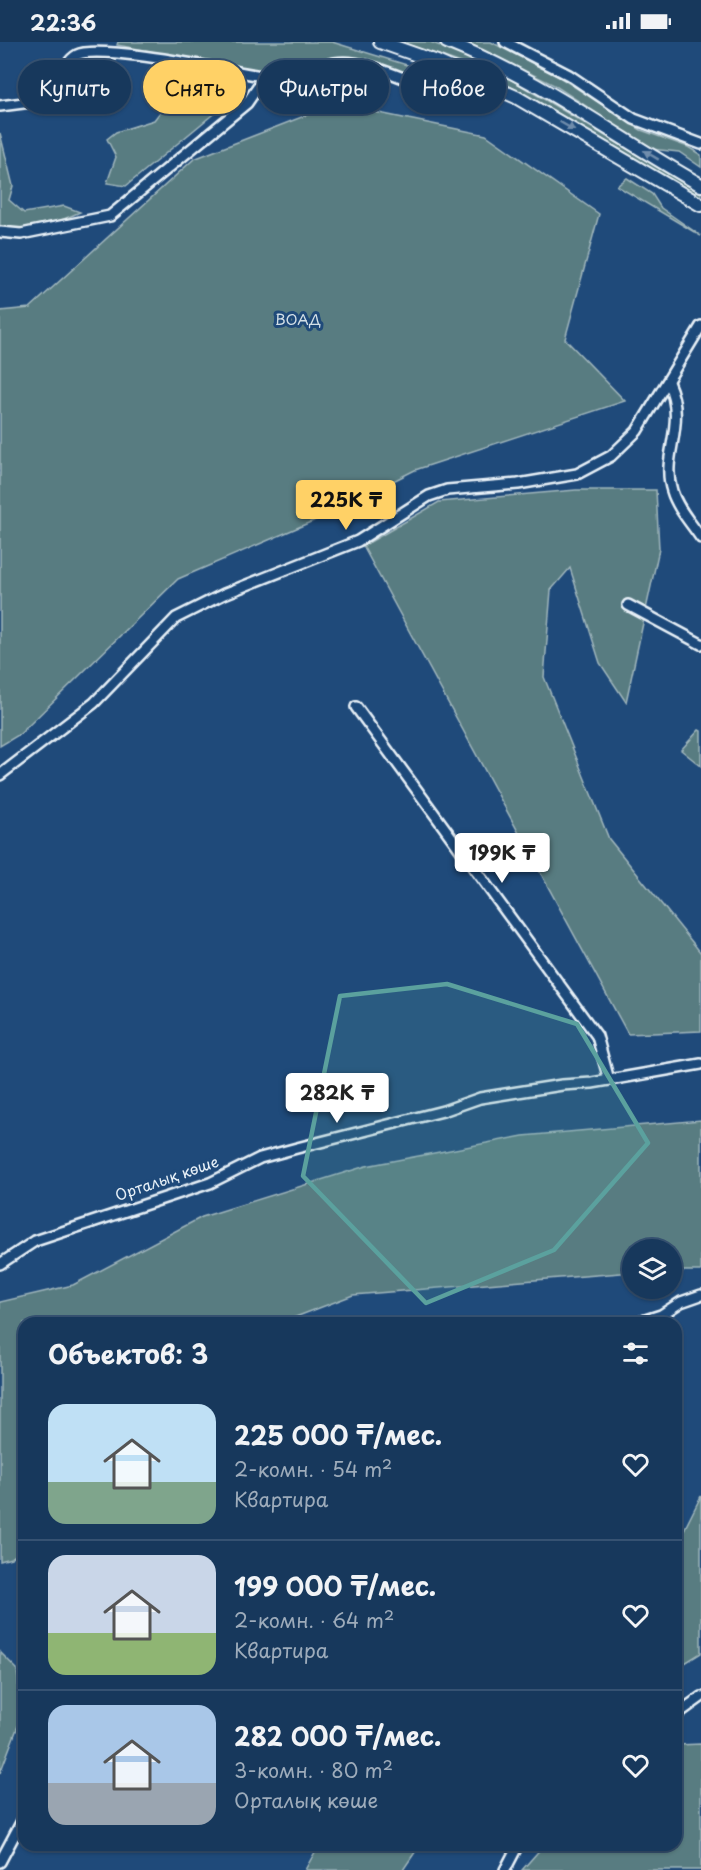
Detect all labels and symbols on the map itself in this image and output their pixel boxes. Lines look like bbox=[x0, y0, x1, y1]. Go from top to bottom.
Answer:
one-way arrow bbox=[559, 121, 575, 132]
one-way arrow bbox=[643, 149, 659, 160]
park label: ВОАД bbox=[275, 307, 321, 330]
pin: 225K ₸ bbox=[297, 480, 395, 531]
pin: 199K ₸ bbox=[453, 833, 551, 884]
pin: 282K ₸ bbox=[288, 1073, 386, 1124]
street label: Орталық көше bbox=[112, 1149, 221, 1206]

